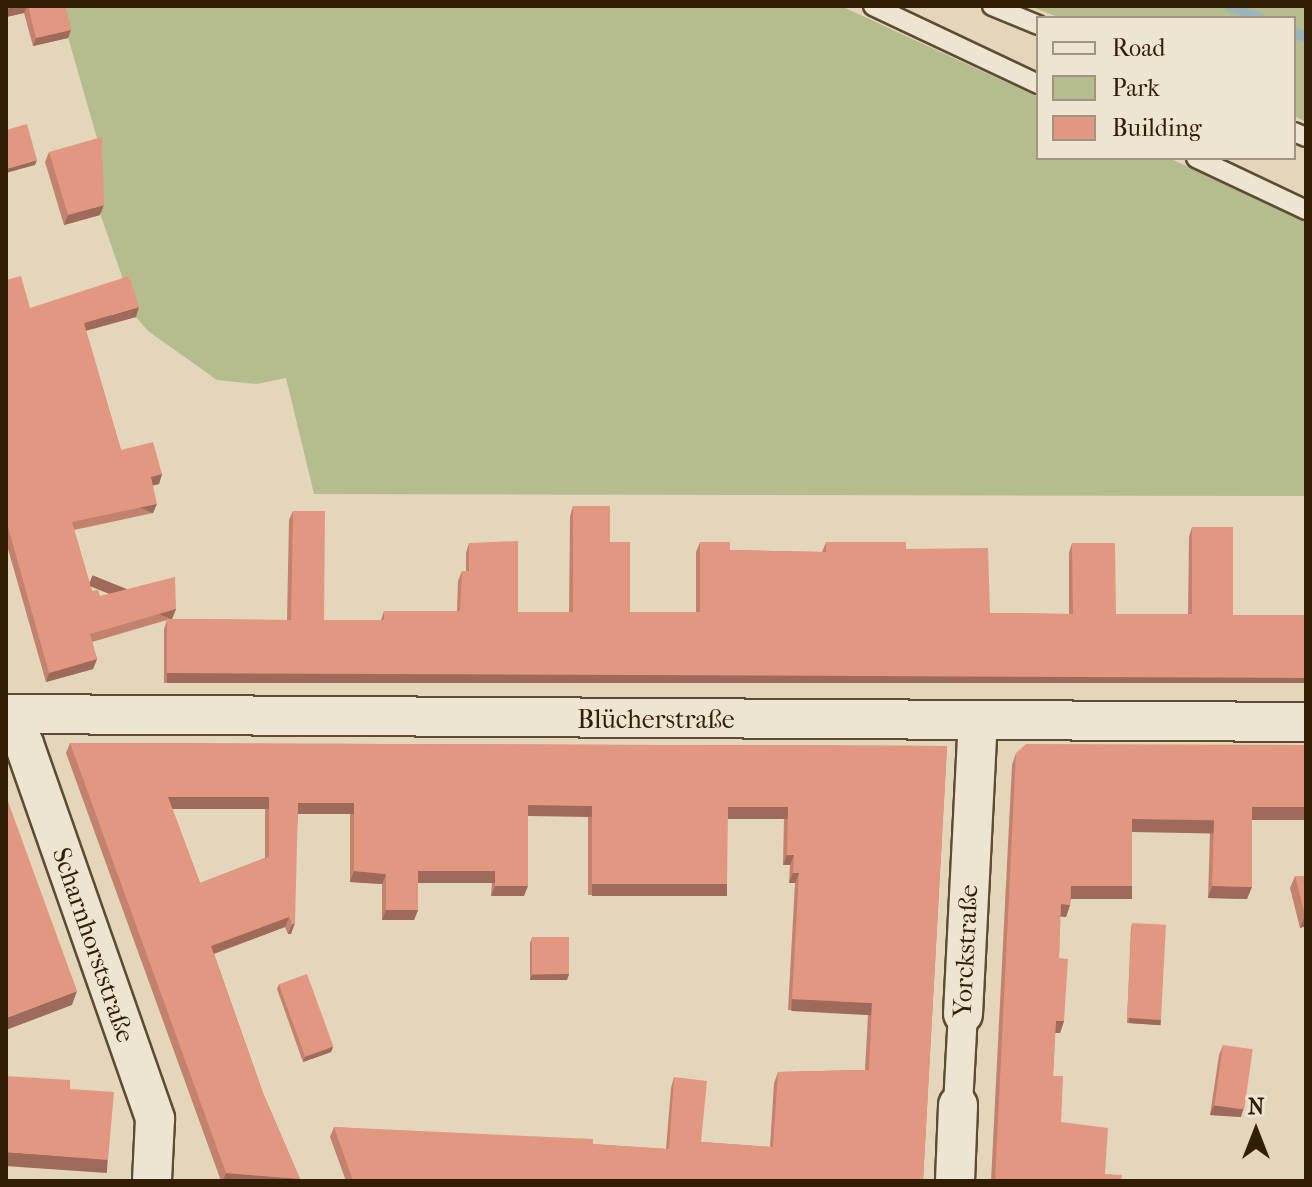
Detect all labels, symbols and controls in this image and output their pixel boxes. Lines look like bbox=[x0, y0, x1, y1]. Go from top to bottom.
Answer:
legend bbox=[1036, 16, 1296, 160]
text: Road bbox=[1112, 34, 1165, 62]
text: Park bbox=[1112, 74, 1160, 102]
text: Building bbox=[1112, 114, 1202, 142]
street label: Blücherstraße bbox=[577, 704, 735, 736]
street label: Scharnhorststraße bbox=[45, 843, 141, 1047]
street label: Yorckstraße bbox=[947, 884, 985, 1018]
north arrow bbox=[1216, 1091, 1296, 1171]
text: N bbox=[1248, 1094, 1264, 1120]

